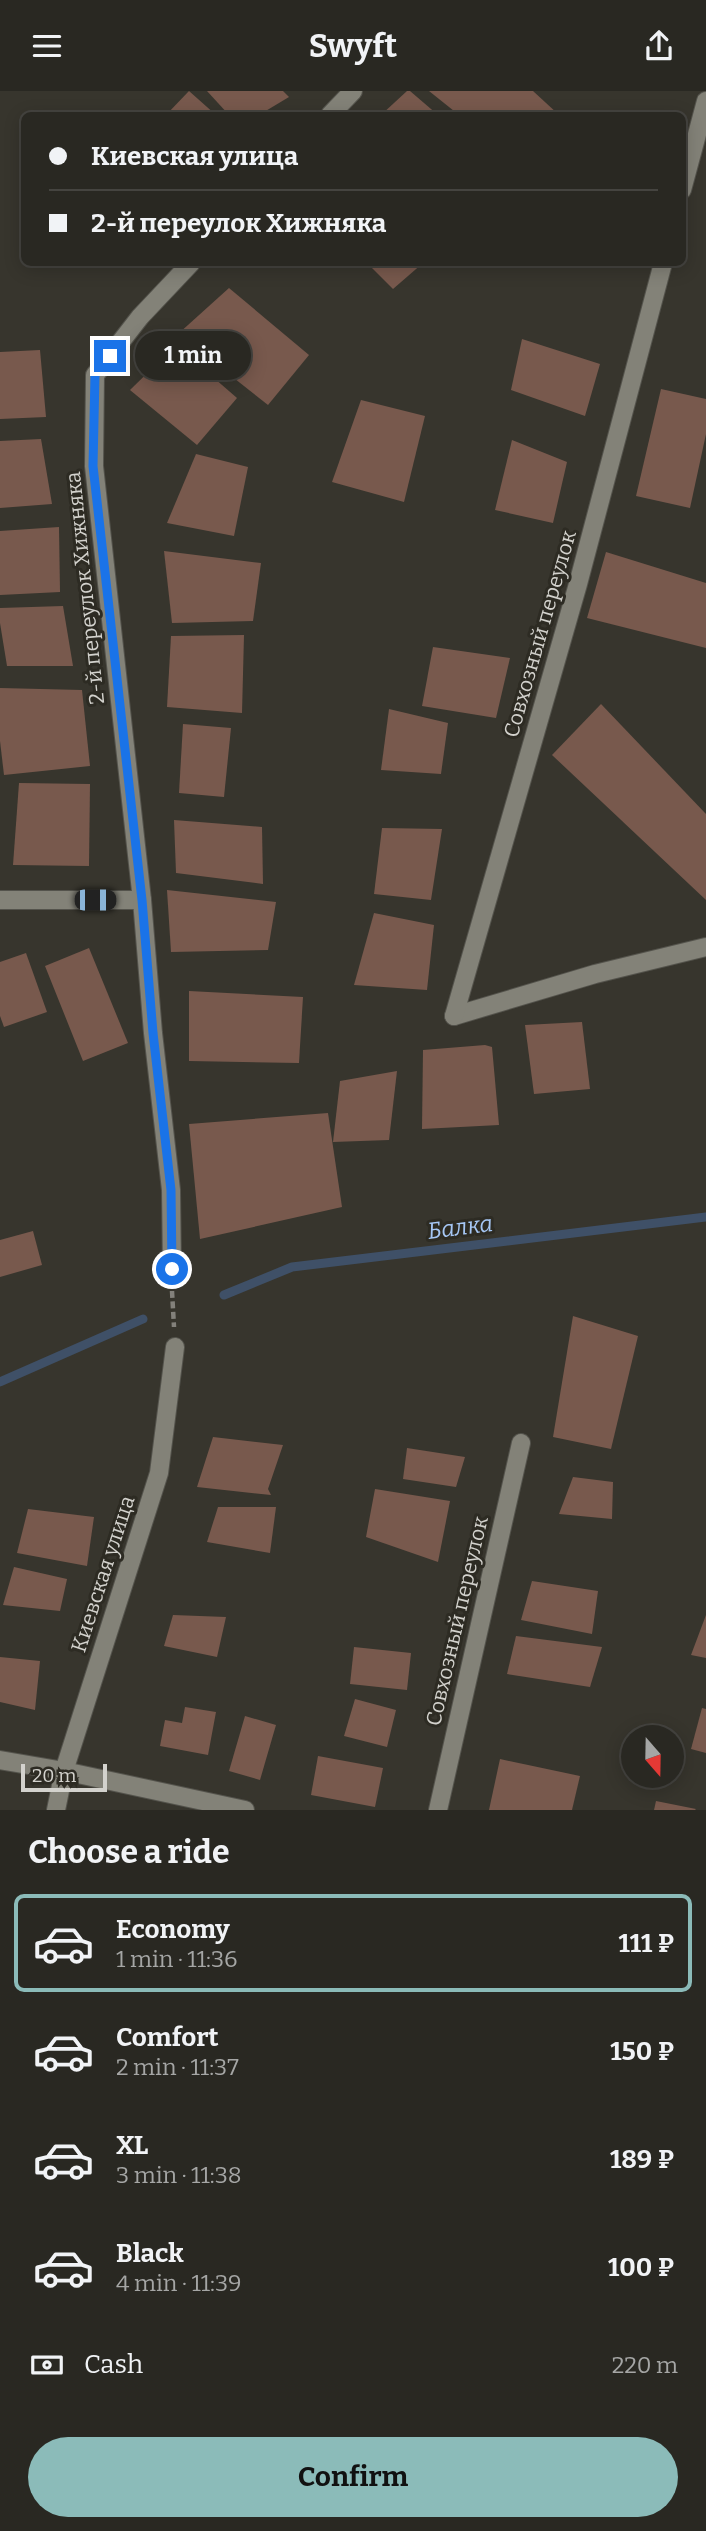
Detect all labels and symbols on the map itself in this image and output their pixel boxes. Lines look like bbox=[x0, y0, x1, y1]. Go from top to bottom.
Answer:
callout: 1 min bbox=[134, 331, 250, 381]
route end bbox=[94, 340, 126, 372]
street label: 2-й переулок Хижняка bbox=[60, 470, 110, 706]
street label: Совхозный переулок bbox=[498, 527, 582, 741]
car bbox=[75, 890, 117, 911]
water label: Балка bbox=[426, 1209, 494, 1245]
route start bbox=[156, 1253, 188, 1285]
street label: Киевская улица bbox=[65, 1492, 141, 1656]
street label: Совхозный переулок bbox=[420, 1513, 494, 1728]
north arrow bbox=[621, 1725, 684, 1789]
scale bar bbox=[21, 1761, 107, 1793]

